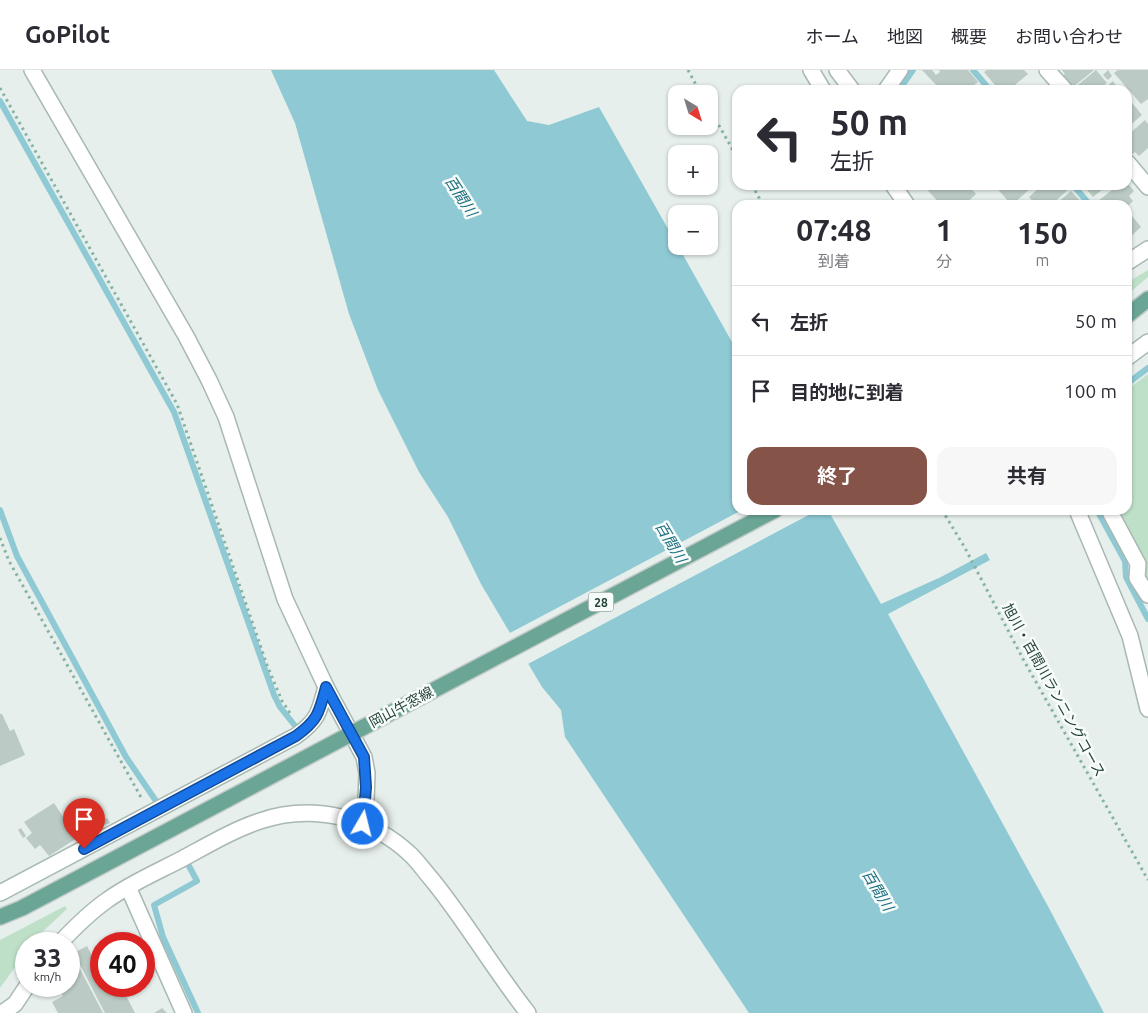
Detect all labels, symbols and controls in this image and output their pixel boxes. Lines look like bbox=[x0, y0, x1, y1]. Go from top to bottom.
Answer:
text: GoPilot bbox=[25, 21, 110, 48]
text: ホーム bbox=[806, 26, 859, 46]
text: 地図 bbox=[887, 26, 923, 46]
text: 概要 bbox=[951, 26, 987, 46]
text: お問い合わせ bbox=[1015, 26, 1123, 46]
north arrow bbox=[668, 85, 718, 135]
map controls bbox=[668, 85, 718, 255]
text: 50 m bbox=[830, 102, 908, 142]
icon: left bbox=[747, 105, 812, 170]
button: + bbox=[668, 145, 718, 195]
text: 左折 bbox=[830, 148, 874, 173]
water label: 百間川 bbox=[442, 172, 481, 221]
button: − bbox=[668, 205, 718, 255]
text: 07:48 bbox=[796, 213, 871, 247]
text: 1 bbox=[936, 213, 953, 247]
text: 150 bbox=[1017, 216, 1068, 250]
text: m bbox=[1035, 251, 1049, 269]
text: 到着 bbox=[818, 252, 850, 270]
text: 分 bbox=[936, 252, 952, 270]
icon: left bbox=[747, 307, 775, 335]
text: 50 m bbox=[1075, 310, 1117, 332]
text: 左折 bbox=[790, 311, 828, 333]
icon: arrive bbox=[747, 377, 775, 405]
text: 100 m bbox=[1064, 380, 1117, 402]
text: 目的地に到着 bbox=[790, 381, 904, 403]
button: 終了 bbox=[747, 447, 927, 505]
button: 共有 bbox=[937, 447, 1117, 505]
water label: 百間川 bbox=[652, 518, 691, 567]
road number: 28 bbox=[588, 592, 614, 612]
street label: 旭川・百間川ランニングコース bbox=[1000, 601, 1108, 779]
street label: 岡山牛窓線 bbox=[366, 684, 436, 730]
position arrow bbox=[336, 797, 388, 849]
pin bbox=[63, 798, 105, 849]
icon: arrive bbox=[70, 805, 98, 833]
water label: 百間川 bbox=[859, 866, 898, 915]
speed limit sign: 40 bbox=[90, 932, 155, 997]
text: 33 bbox=[33, 944, 62, 972]
text: km/h bbox=[34, 970, 61, 983]

